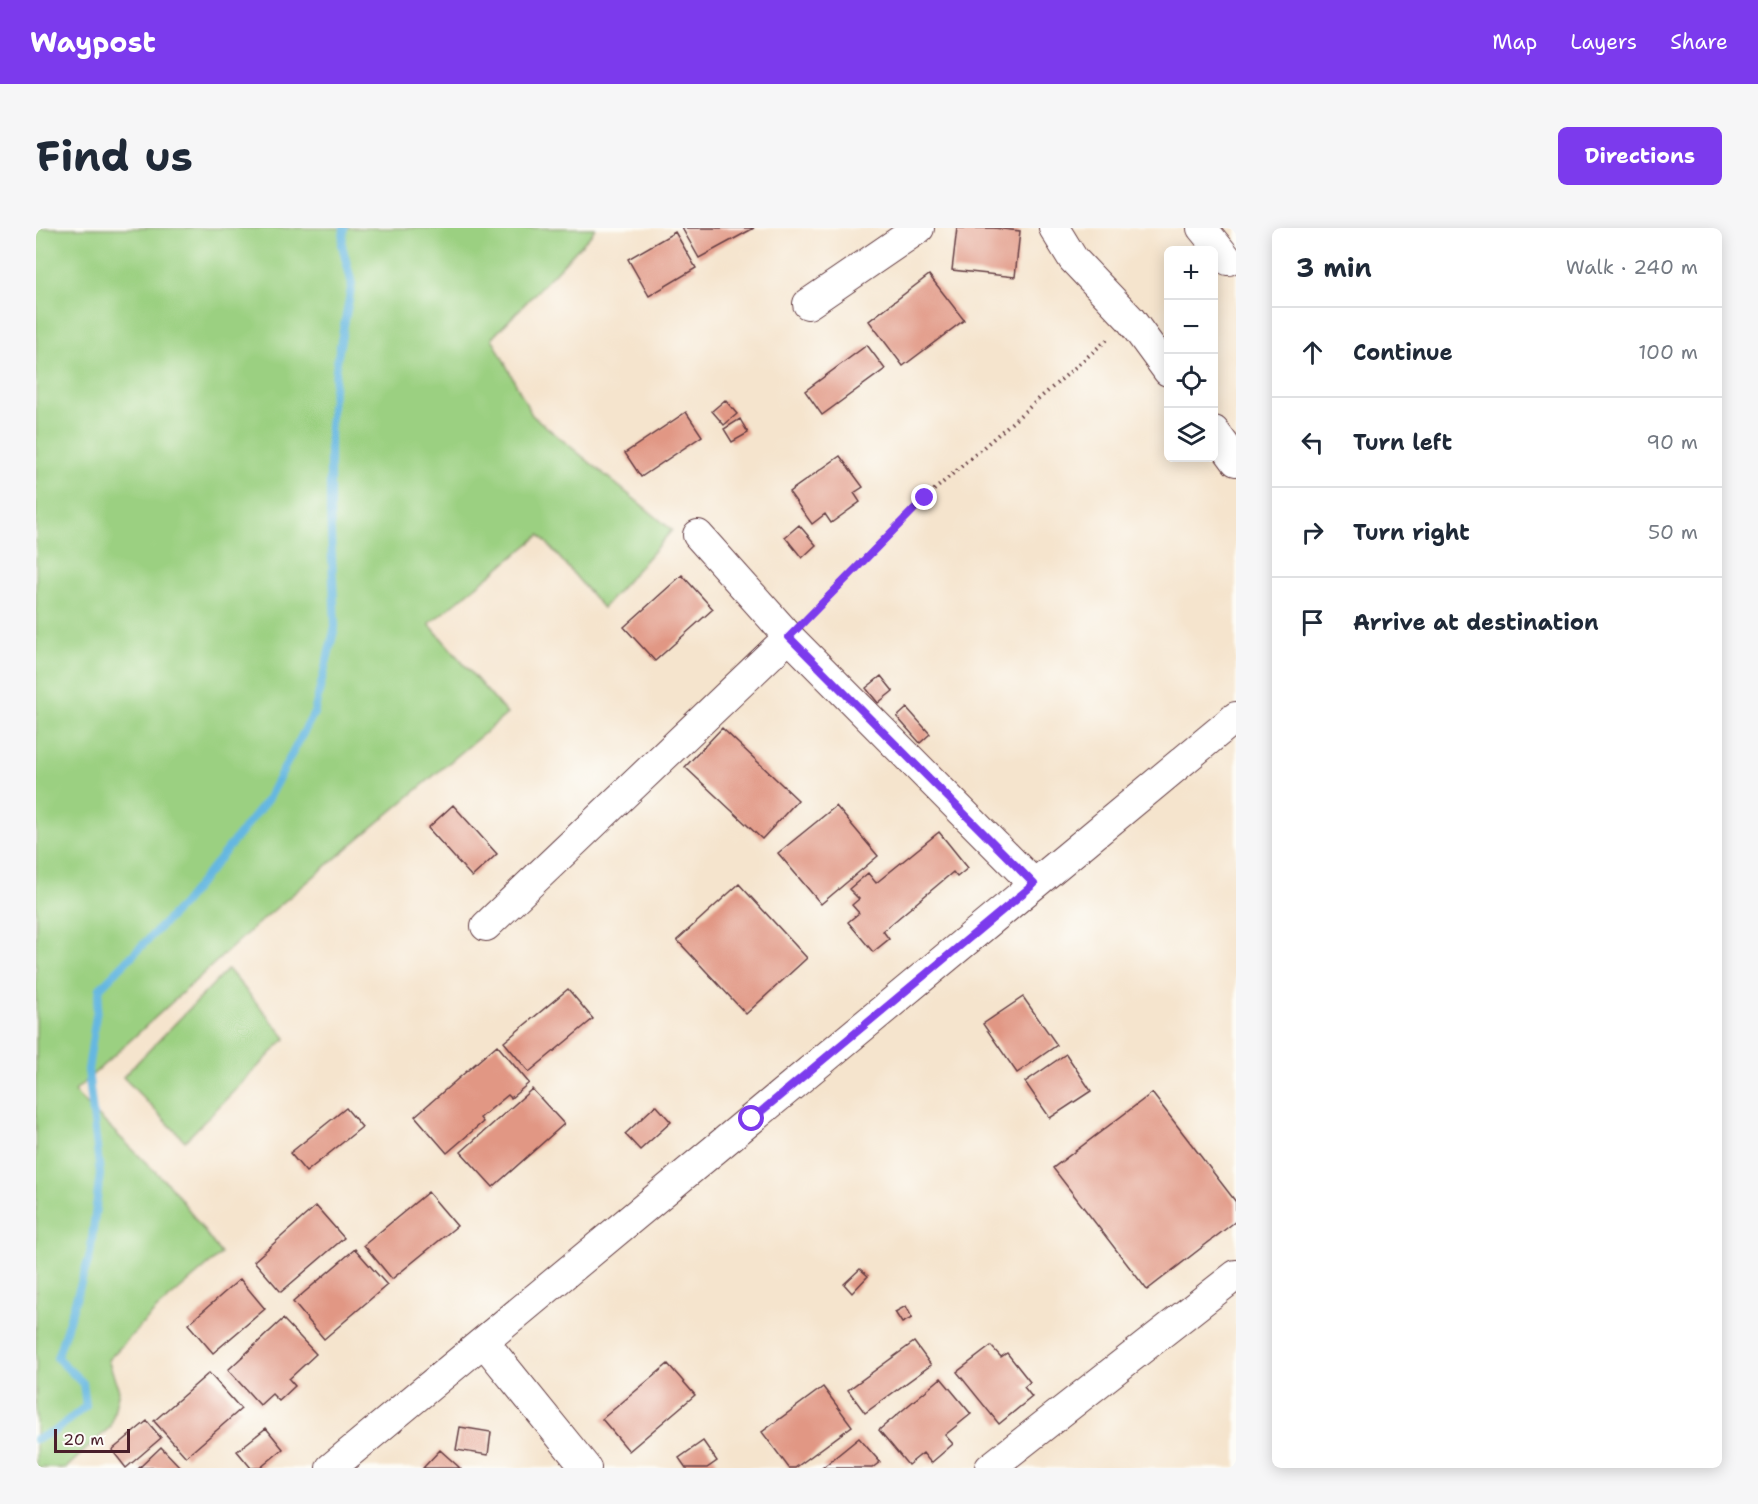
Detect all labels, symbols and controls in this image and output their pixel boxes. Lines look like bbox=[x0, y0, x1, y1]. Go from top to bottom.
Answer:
text: Waypost bbox=[30, 23, 156, 61]
text: Map bbox=[1492, 28, 1537, 56]
text: Layers bbox=[1570, 28, 1637, 56]
text: Share bbox=[1670, 28, 1728, 56]
button: Directions bbox=[1558, 127, 1722, 185]
text: Find us bbox=[36, 128, 193, 184]
map controls bbox=[1164, 246, 1218, 462]
button: + bbox=[1164, 246, 1218, 300]
text: 3 min bbox=[1296, 250, 1372, 285]
text: Walk · 240 m bbox=[1566, 254, 1698, 280]
button: − bbox=[1164, 300, 1218, 354]
icon: ahead bbox=[1296, 336, 1329, 369]
text: Continue bbox=[1353, 338, 1453, 367]
text: 100 m bbox=[1638, 339, 1698, 365]
button: locate bbox=[1164, 354, 1218, 408]
button: layers bbox=[1164, 408, 1218, 462]
icon: left bbox=[1296, 426, 1329, 459]
text: Turn left bbox=[1353, 428, 1452, 457]
text: 90 m bbox=[1646, 429, 1698, 455]
route end bbox=[911, 484, 937, 510]
icon: right bbox=[1296, 516, 1329, 549]
text: Turn right bbox=[1353, 518, 1470, 547]
text: 50 m bbox=[1648, 519, 1698, 545]
icon: arrive bbox=[1296, 606, 1329, 639]
text: Arrive at destination bbox=[1353, 608, 1599, 637]
route start bbox=[738, 1105, 764, 1131]
scale bar bbox=[54, 1426, 130, 1454]
text: 20 m bbox=[63, 1429, 104, 1450]

